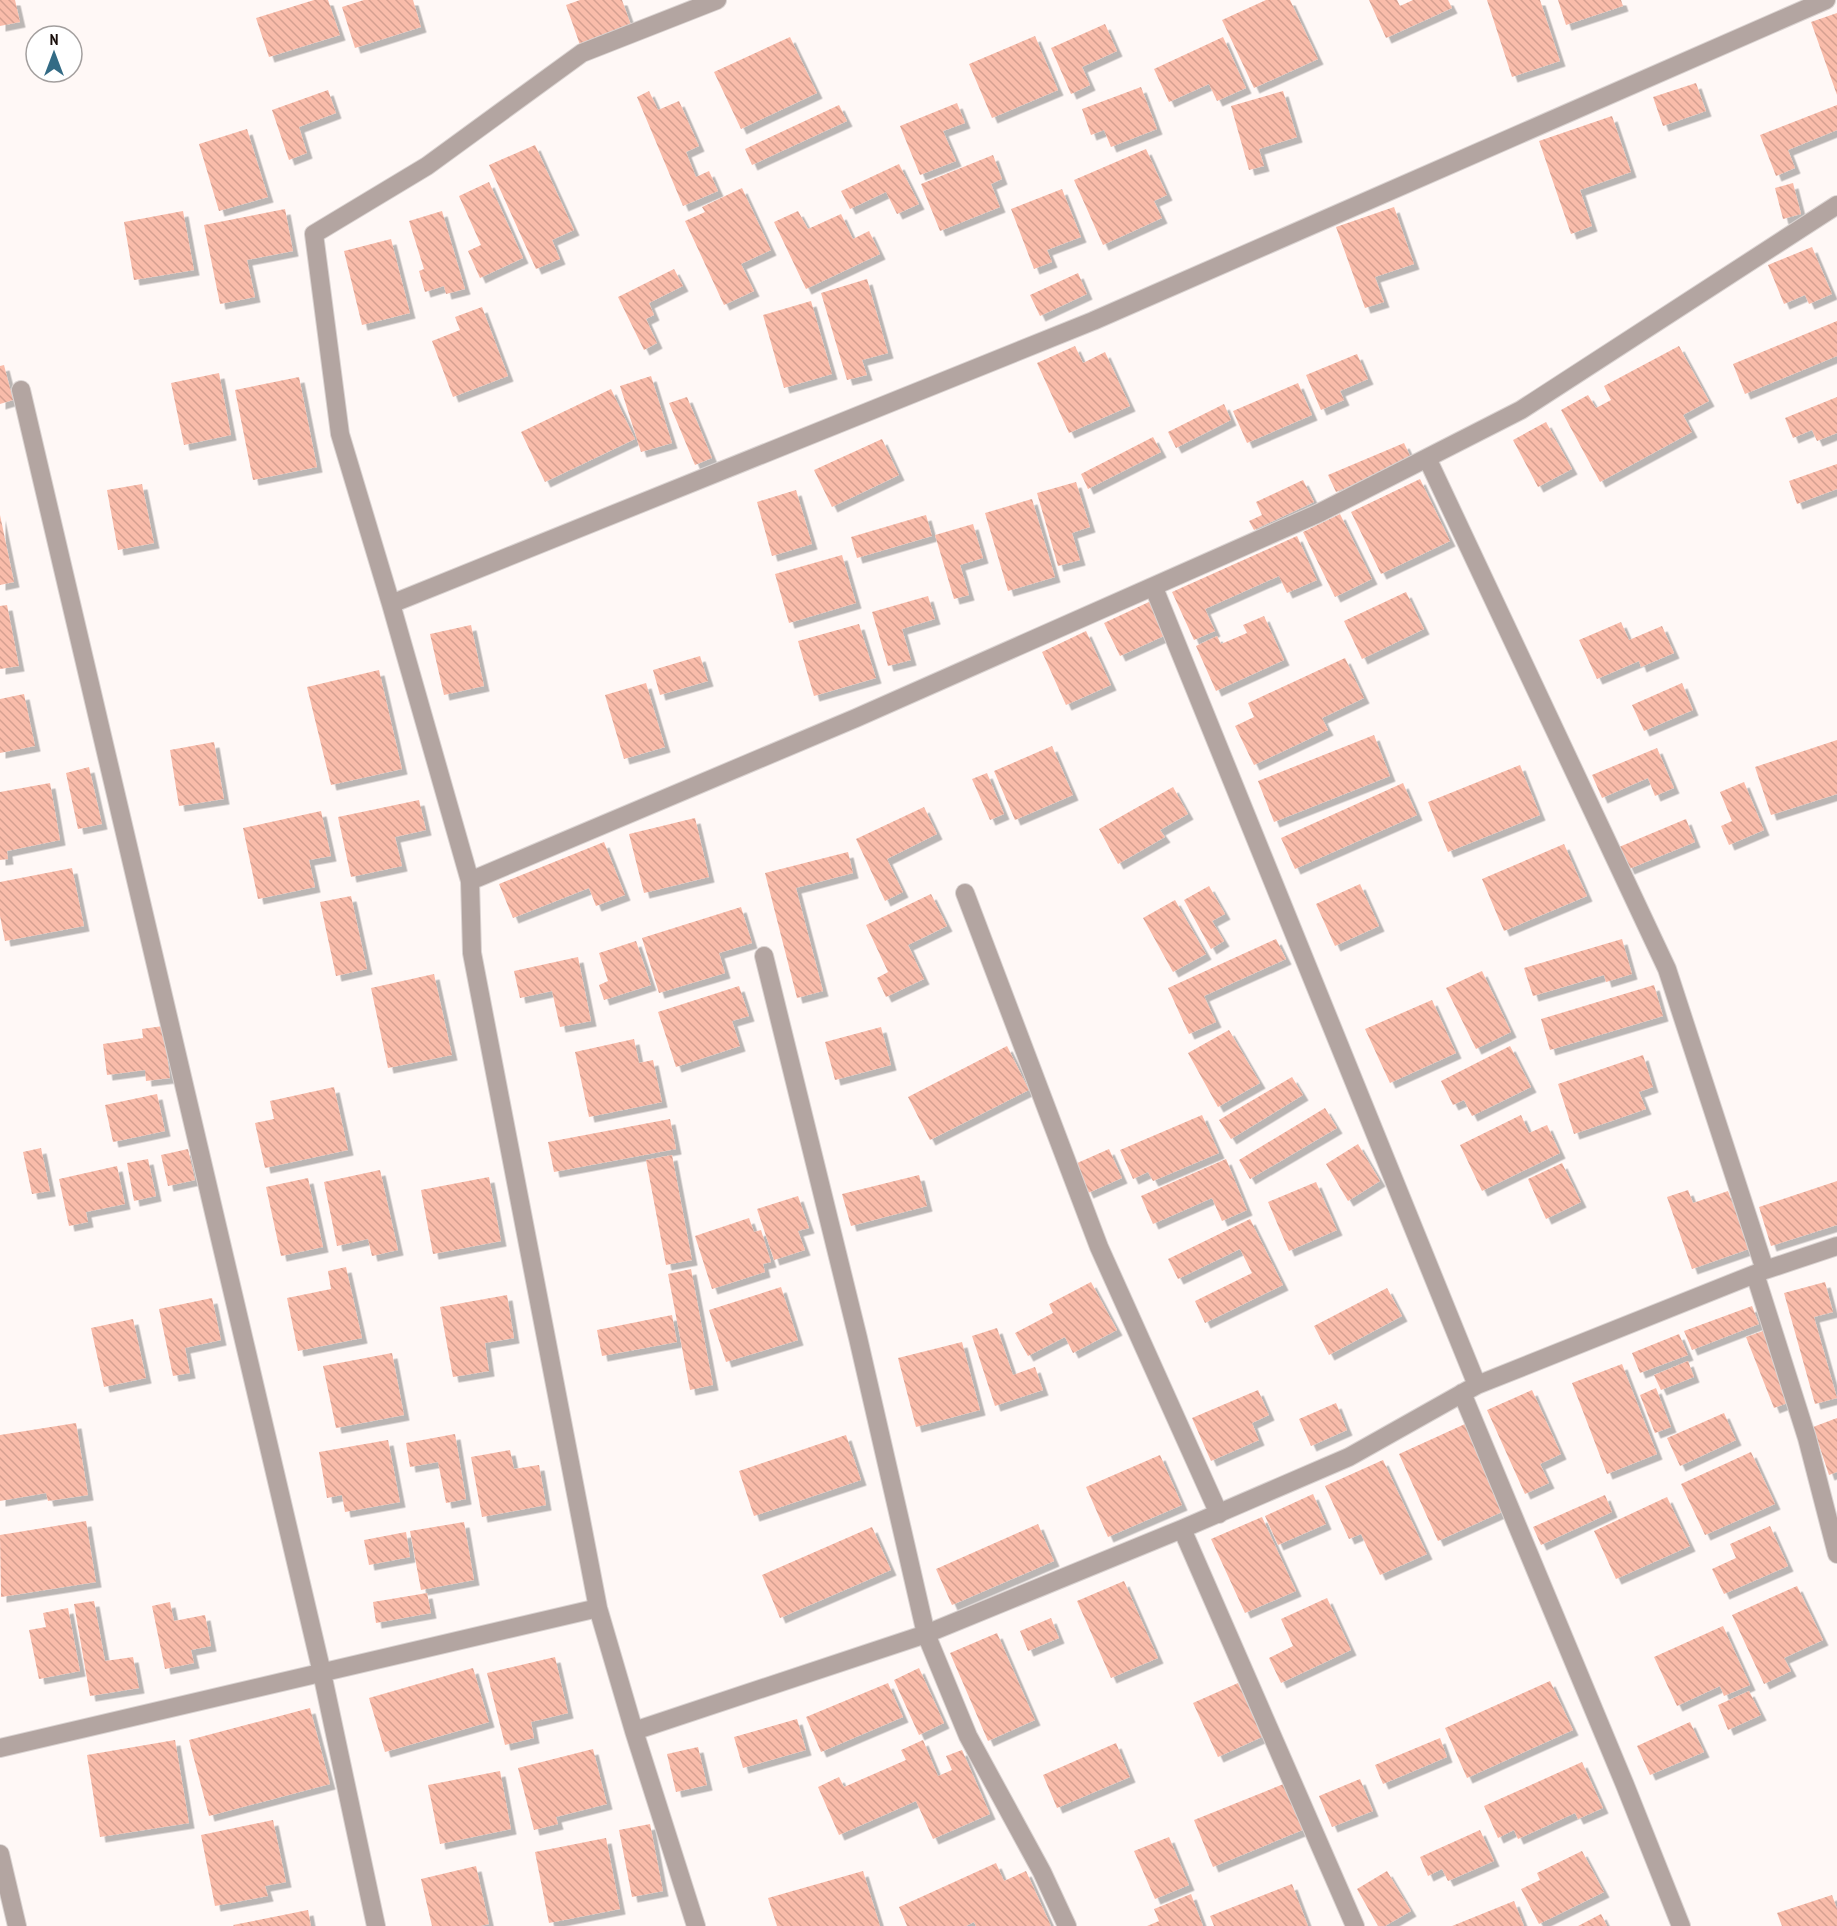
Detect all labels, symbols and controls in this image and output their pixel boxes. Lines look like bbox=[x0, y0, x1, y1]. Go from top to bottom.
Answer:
north arrow bbox=[24, 24, 84, 84]
text: N bbox=[50, 29, 58, 49]

